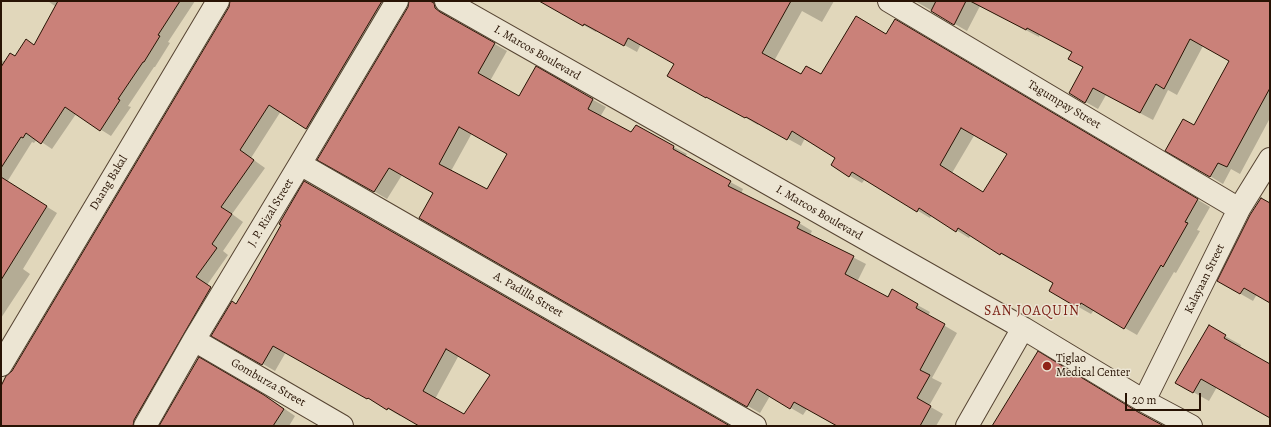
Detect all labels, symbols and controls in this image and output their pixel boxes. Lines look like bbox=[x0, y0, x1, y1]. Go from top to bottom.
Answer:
street label: I. Marcos Boulevard bbox=[491, 22, 583, 84]
street label: Tagumpay Street bbox=[1025, 77, 1103, 133]
street label: Daang Bakal bbox=[87, 153, 131, 213]
street label: J. P. Rizal Street bbox=[245, 176, 297, 250]
street label: I. Marcos Boulevard bbox=[773, 182, 865, 244]
street label: Kalayaan Street bbox=[1182, 242, 1228, 316]
street label: A. Padilla Street bbox=[491, 269, 565, 321]
district label: SAN JOAQUIN bbox=[984, 304, 1080, 320]
place label: Tiglao Medical Center bbox=[1056, 352, 1130, 380]
street label: Gomburza Street bbox=[228, 356, 308, 410]
marker: Tiglao Medical Center bbox=[1041, 360, 1053, 372]
scale bar bbox=[1127, 385, 1203, 411]
text: 20 m bbox=[1132, 392, 1156, 408]

